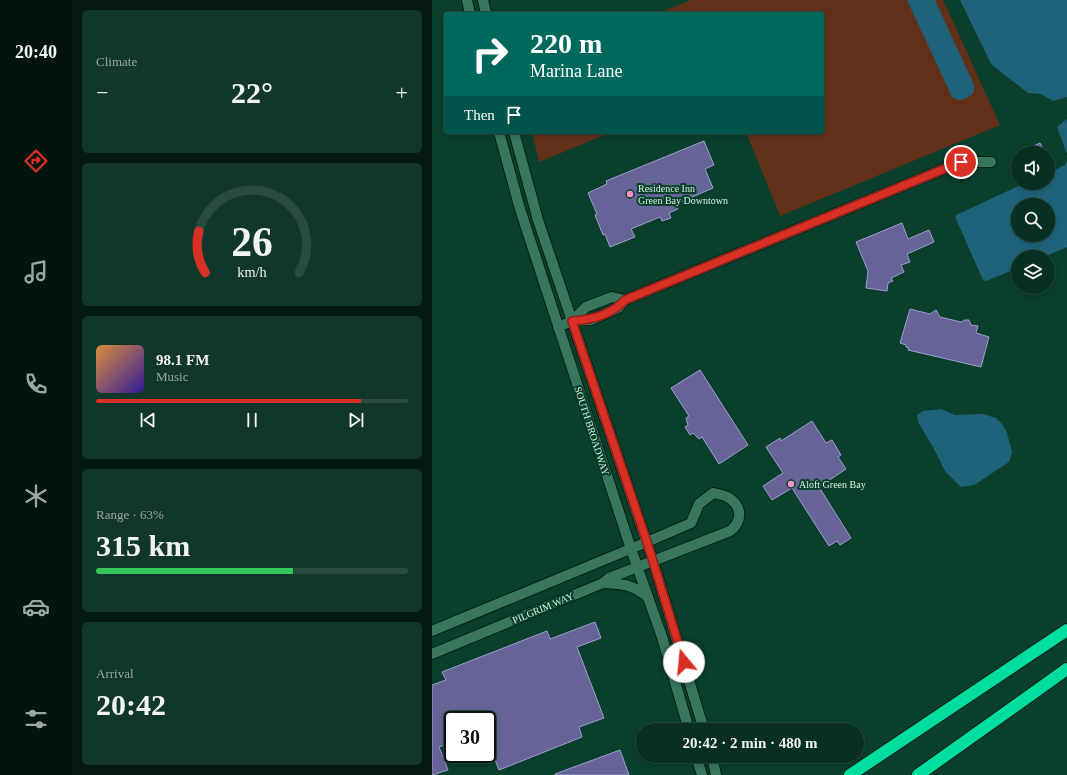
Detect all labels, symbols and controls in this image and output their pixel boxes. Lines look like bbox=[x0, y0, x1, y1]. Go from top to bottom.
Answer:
icon: right bbox=[464, 28, 516, 80]
text: 220 m bbox=[530, 28, 602, 59]
text: 20:40 bbox=[15, 42, 57, 62]
text: Climate bbox=[96, 54, 137, 69]
text: Marina Lane bbox=[530, 61, 622, 81]
text: 22° bbox=[231, 76, 273, 109]
text: − bbox=[96, 80, 108, 105]
text: + bbox=[396, 80, 408, 105]
icon: arrive bbox=[503, 104, 525, 126]
text: Then bbox=[464, 107, 495, 123]
pin bbox=[944, 145, 978, 179]
map controls bbox=[1011, 146, 1055, 294]
button: sound bbox=[1011, 146, 1055, 190]
icon: directions bbox=[22, 147, 50, 175]
icon: arrive bbox=[950, 151, 972, 173]
place label: Residence Inn Green Bay Downtown bbox=[638, 183, 728, 206]
marker: Residence Inn Green Bay Downtown bbox=[625, 189, 635, 199]
button: search bbox=[1011, 198, 1055, 242]
text: 26 bbox=[231, 218, 273, 264]
button: layers bbox=[1011, 250, 1055, 294]
icon: music bbox=[22, 258, 50, 286]
text: km/h bbox=[237, 263, 267, 279]
text: 98.1 FM bbox=[156, 352, 209, 368]
text: Music bbox=[156, 369, 189, 384]
icon: phone bbox=[22, 370, 50, 398]
street label: SOUTH BROADWAY bbox=[572, 385, 612, 477]
icon: previous bbox=[137, 409, 159, 431]
icon: pause bbox=[241, 409, 263, 431]
icon: next bbox=[345, 409, 367, 431]
marker: Aloft Green Bay bbox=[786, 479, 796, 489]
place label: Aloft Green Bay bbox=[799, 479, 866, 490]
icon: climate bbox=[22, 482, 50, 510]
text: Range · 63% bbox=[96, 507, 164, 522]
text: 315 km bbox=[96, 529, 190, 562]
street label: PILGRIM WAY bbox=[511, 590, 575, 626]
icon: car bbox=[22, 593, 50, 621]
position arrow bbox=[663, 641, 705, 683]
text: Arrival bbox=[96, 666, 134, 681]
text: 20:42 bbox=[96, 688, 166, 721]
icon: filters bbox=[22, 705, 50, 733]
speed limit sign: 30 bbox=[444, 711, 496, 763]
text: 20:42 · 2 min · 480 m bbox=[683, 735, 818, 751]

